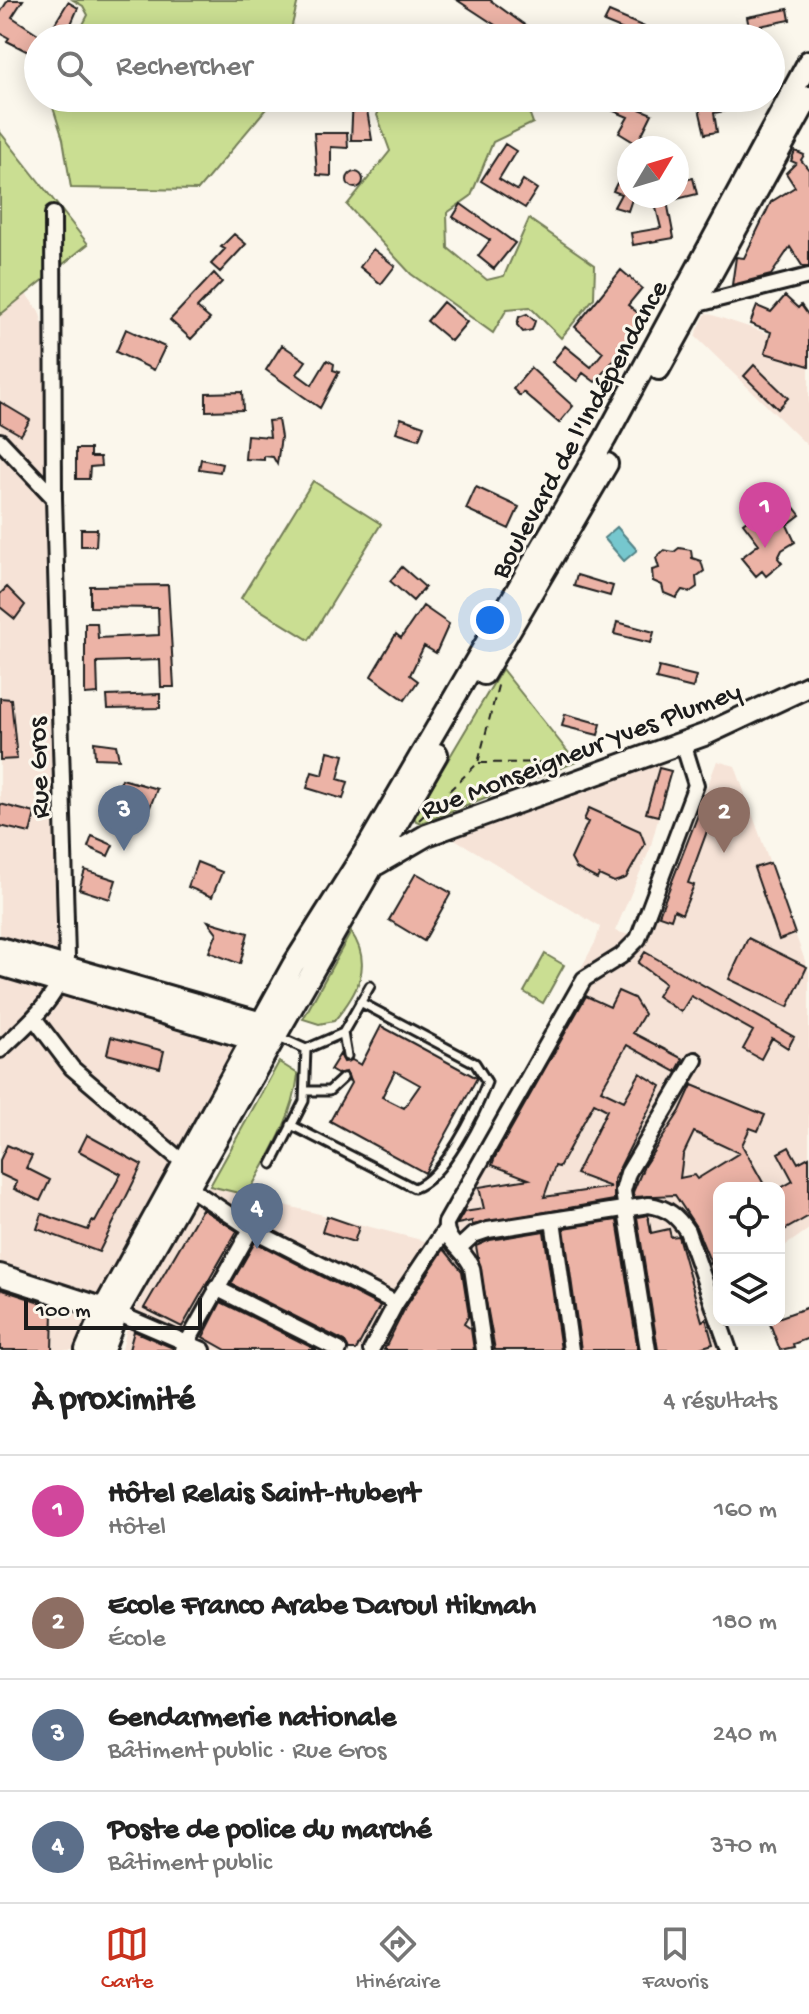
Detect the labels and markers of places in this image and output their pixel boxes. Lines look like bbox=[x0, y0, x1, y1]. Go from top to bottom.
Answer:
pin: 1 bbox=[739, 482, 791, 548]
pin: 3 bbox=[98, 785, 150, 851]
pin: 2 bbox=[698, 787, 750, 853]
pin: 4 bbox=[231, 1183, 283, 1249]

